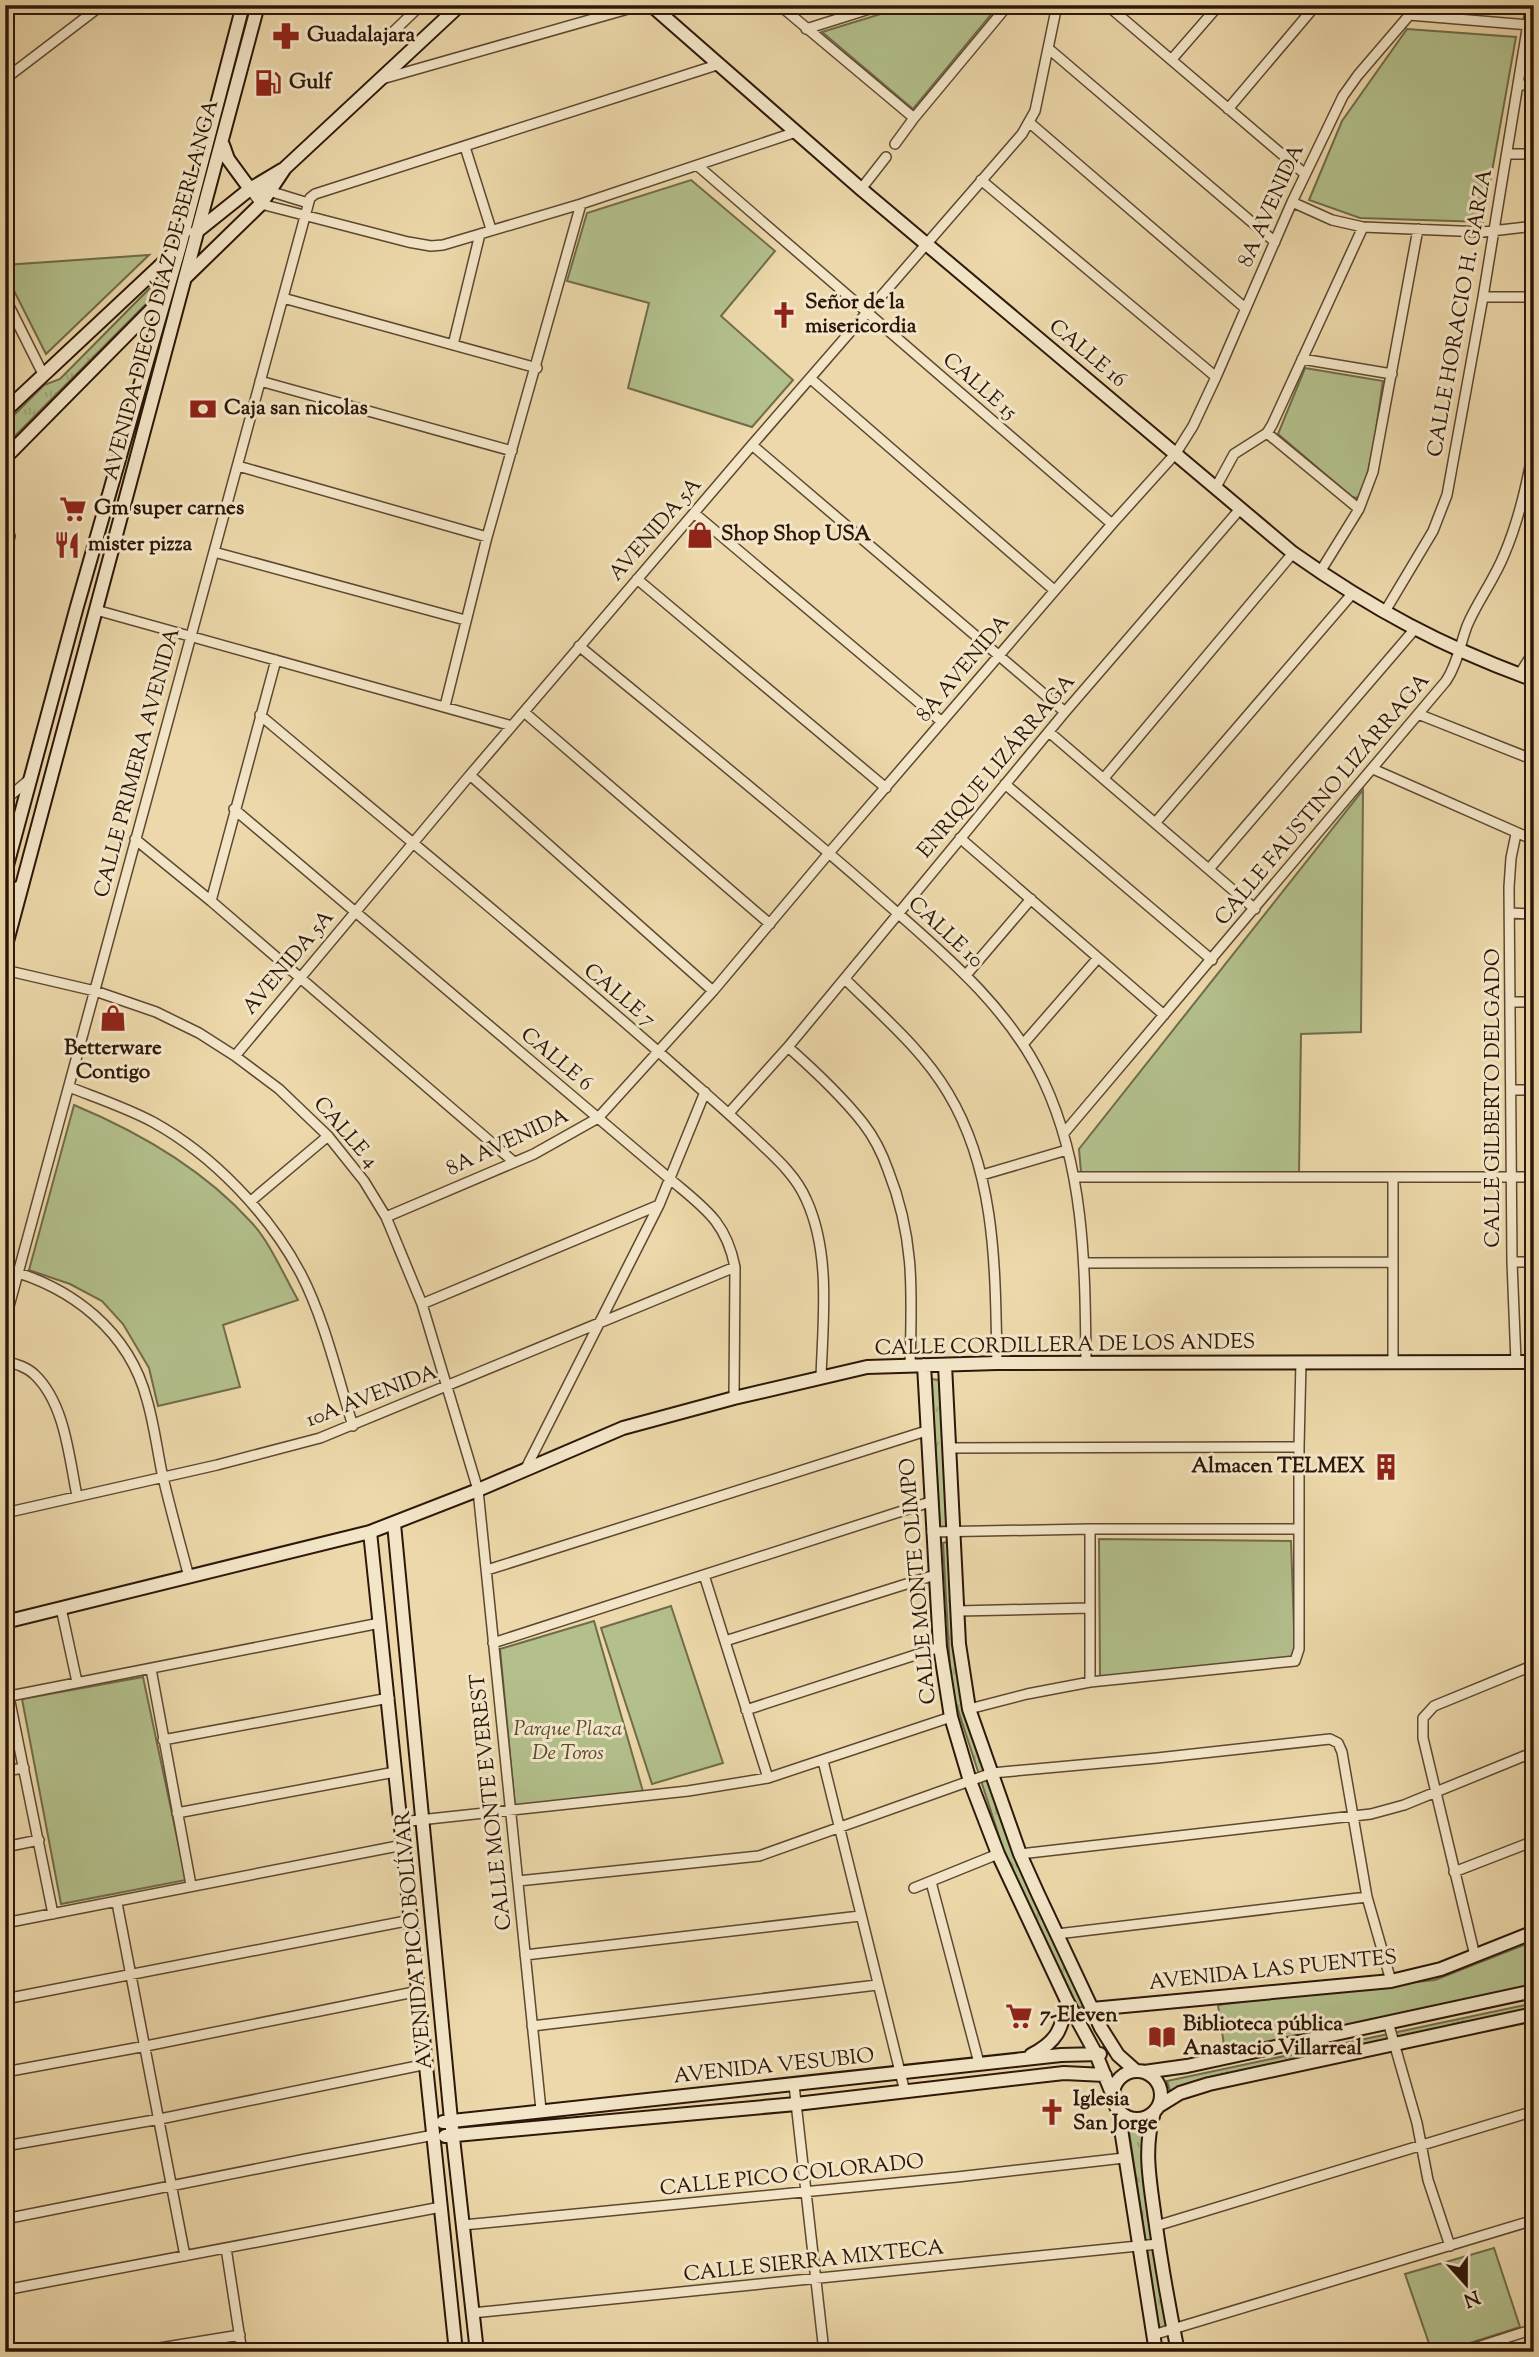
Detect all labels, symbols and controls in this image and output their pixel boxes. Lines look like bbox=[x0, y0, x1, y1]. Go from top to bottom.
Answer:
pharmacy icon: Guadalajara bbox=[271, 21, 301, 51]
place label: Guadalajara bbox=[307, 21, 416, 51]
fuel station icon: Gulf bbox=[253, 68, 283, 98]
place label: Gulf bbox=[289, 68, 333, 98]
street label: AVENIDA DIEGO DÍAZ DE BERLANGA bbox=[97, 96, 227, 484]
street label: 8A AVENIDA bbox=[1231, 140, 1313, 272]
street label: CALLE HORACIO H. GARZA bbox=[1421, 167, 1501, 459]
place label: Señor de la misericordia bbox=[805, 288, 917, 342]
church icon: Señor de la misericordia bbox=[769, 300, 799, 330]
street label: CALLE 16 bbox=[1042, 313, 1132, 395]
street label: CALLE 15 bbox=[935, 346, 1023, 428]
bank icon: Caja san nicolas bbox=[188, 394, 218, 424]
place label: Caja san nicolas bbox=[224, 394, 368, 424]
street label: AVENIDA 5A bbox=[602, 472, 710, 588]
supermarket icon: Gm super carnes bbox=[58, 494, 88, 524]
place label: Gm super carnes bbox=[94, 494, 244, 524]
shop icon: Shop Shop USA bbox=[685, 520, 715, 550]
place label: Shop Shop USA bbox=[721, 520, 872, 550]
restaurant icon: mister pizza bbox=[52, 530, 82, 560]
place label: mister pizza bbox=[88, 530, 192, 560]
street label: 8A AVENIDA bbox=[910, 609, 1018, 729]
street label: CALLE PRIMERA AVENIDA bbox=[88, 625, 188, 901]
street label: CALLE FAUSTINO LIZÁRRAGA bbox=[1208, 667, 1438, 933]
street label: ENRIQUE LIZÁRRAGA bbox=[911, 668, 1083, 866]
street label: CALLE 10 bbox=[901, 890, 989, 976]
street label: AVENIDA 5A bbox=[236, 904, 342, 1022]
street label: CALLE GILBERTO DELGADO bbox=[1479, 948, 1509, 1248]
street label: CALLE 7 bbox=[576, 957, 662, 1035]
shop icon: Betterware Contigo bbox=[98, 1003, 128, 1033]
street label: CALLE 6 bbox=[513, 1021, 599, 1099]
place label: Betterware Contigo bbox=[64, 1034, 162, 1088]
street label: CALLE 4 bbox=[305, 1091, 385, 1175]
street label: 8A AVENIDA bbox=[442, 1102, 574, 1184]
street label: CALLE CORDILLERA DE LOS ANDES bbox=[874, 1328, 1256, 1364]
street label: 10A AVENIDA bbox=[302, 1358, 442, 1436]
place label: Almacen TELMEX bbox=[1191, 1452, 1365, 1482]
building icon: Almacen TELMEX bbox=[1371, 1452, 1401, 1482]
street label: CALLE MONTE OLIMPO bbox=[893, 1456, 945, 1706]
street label: CALLE MONTE EVEREST bbox=[464, 1672, 520, 1932]
park label: Parque Plaza De Toros bbox=[514, 1715, 623, 1769]
street label: AVENIDA PICO BOLÍVAR bbox=[389, 1810, 441, 2070]
street label: AVENIDA LAS PUENTES bbox=[1147, 1943, 1399, 1999]
supermarket icon: 7-Eleven bbox=[1004, 2001, 1034, 2031]
place label: 7-Eleven bbox=[1040, 2001, 1118, 2031]
place label: Biblioteca pública Anastacio Villarreal bbox=[1183, 2010, 1362, 2064]
library icon: Biblioteca pública Anastacio Villarreal bbox=[1147, 2022, 1177, 2052]
street label: AVENIDA VESUBIO bbox=[672, 2042, 876, 2092]
place label: Iglesia San Jorge bbox=[1073, 2085, 1158, 2139]
church icon: Iglesia San Jorge bbox=[1037, 2097, 1067, 2127]
street label: CALLE PICO COLORADO bbox=[658, 2147, 926, 2205]
street label: CALLE SIERRA MIXTECA bbox=[682, 2233, 946, 2291]
north arrow bbox=[1430, 2248, 1500, 2318]
text: N bbox=[1459, 2282, 1483, 2313]

